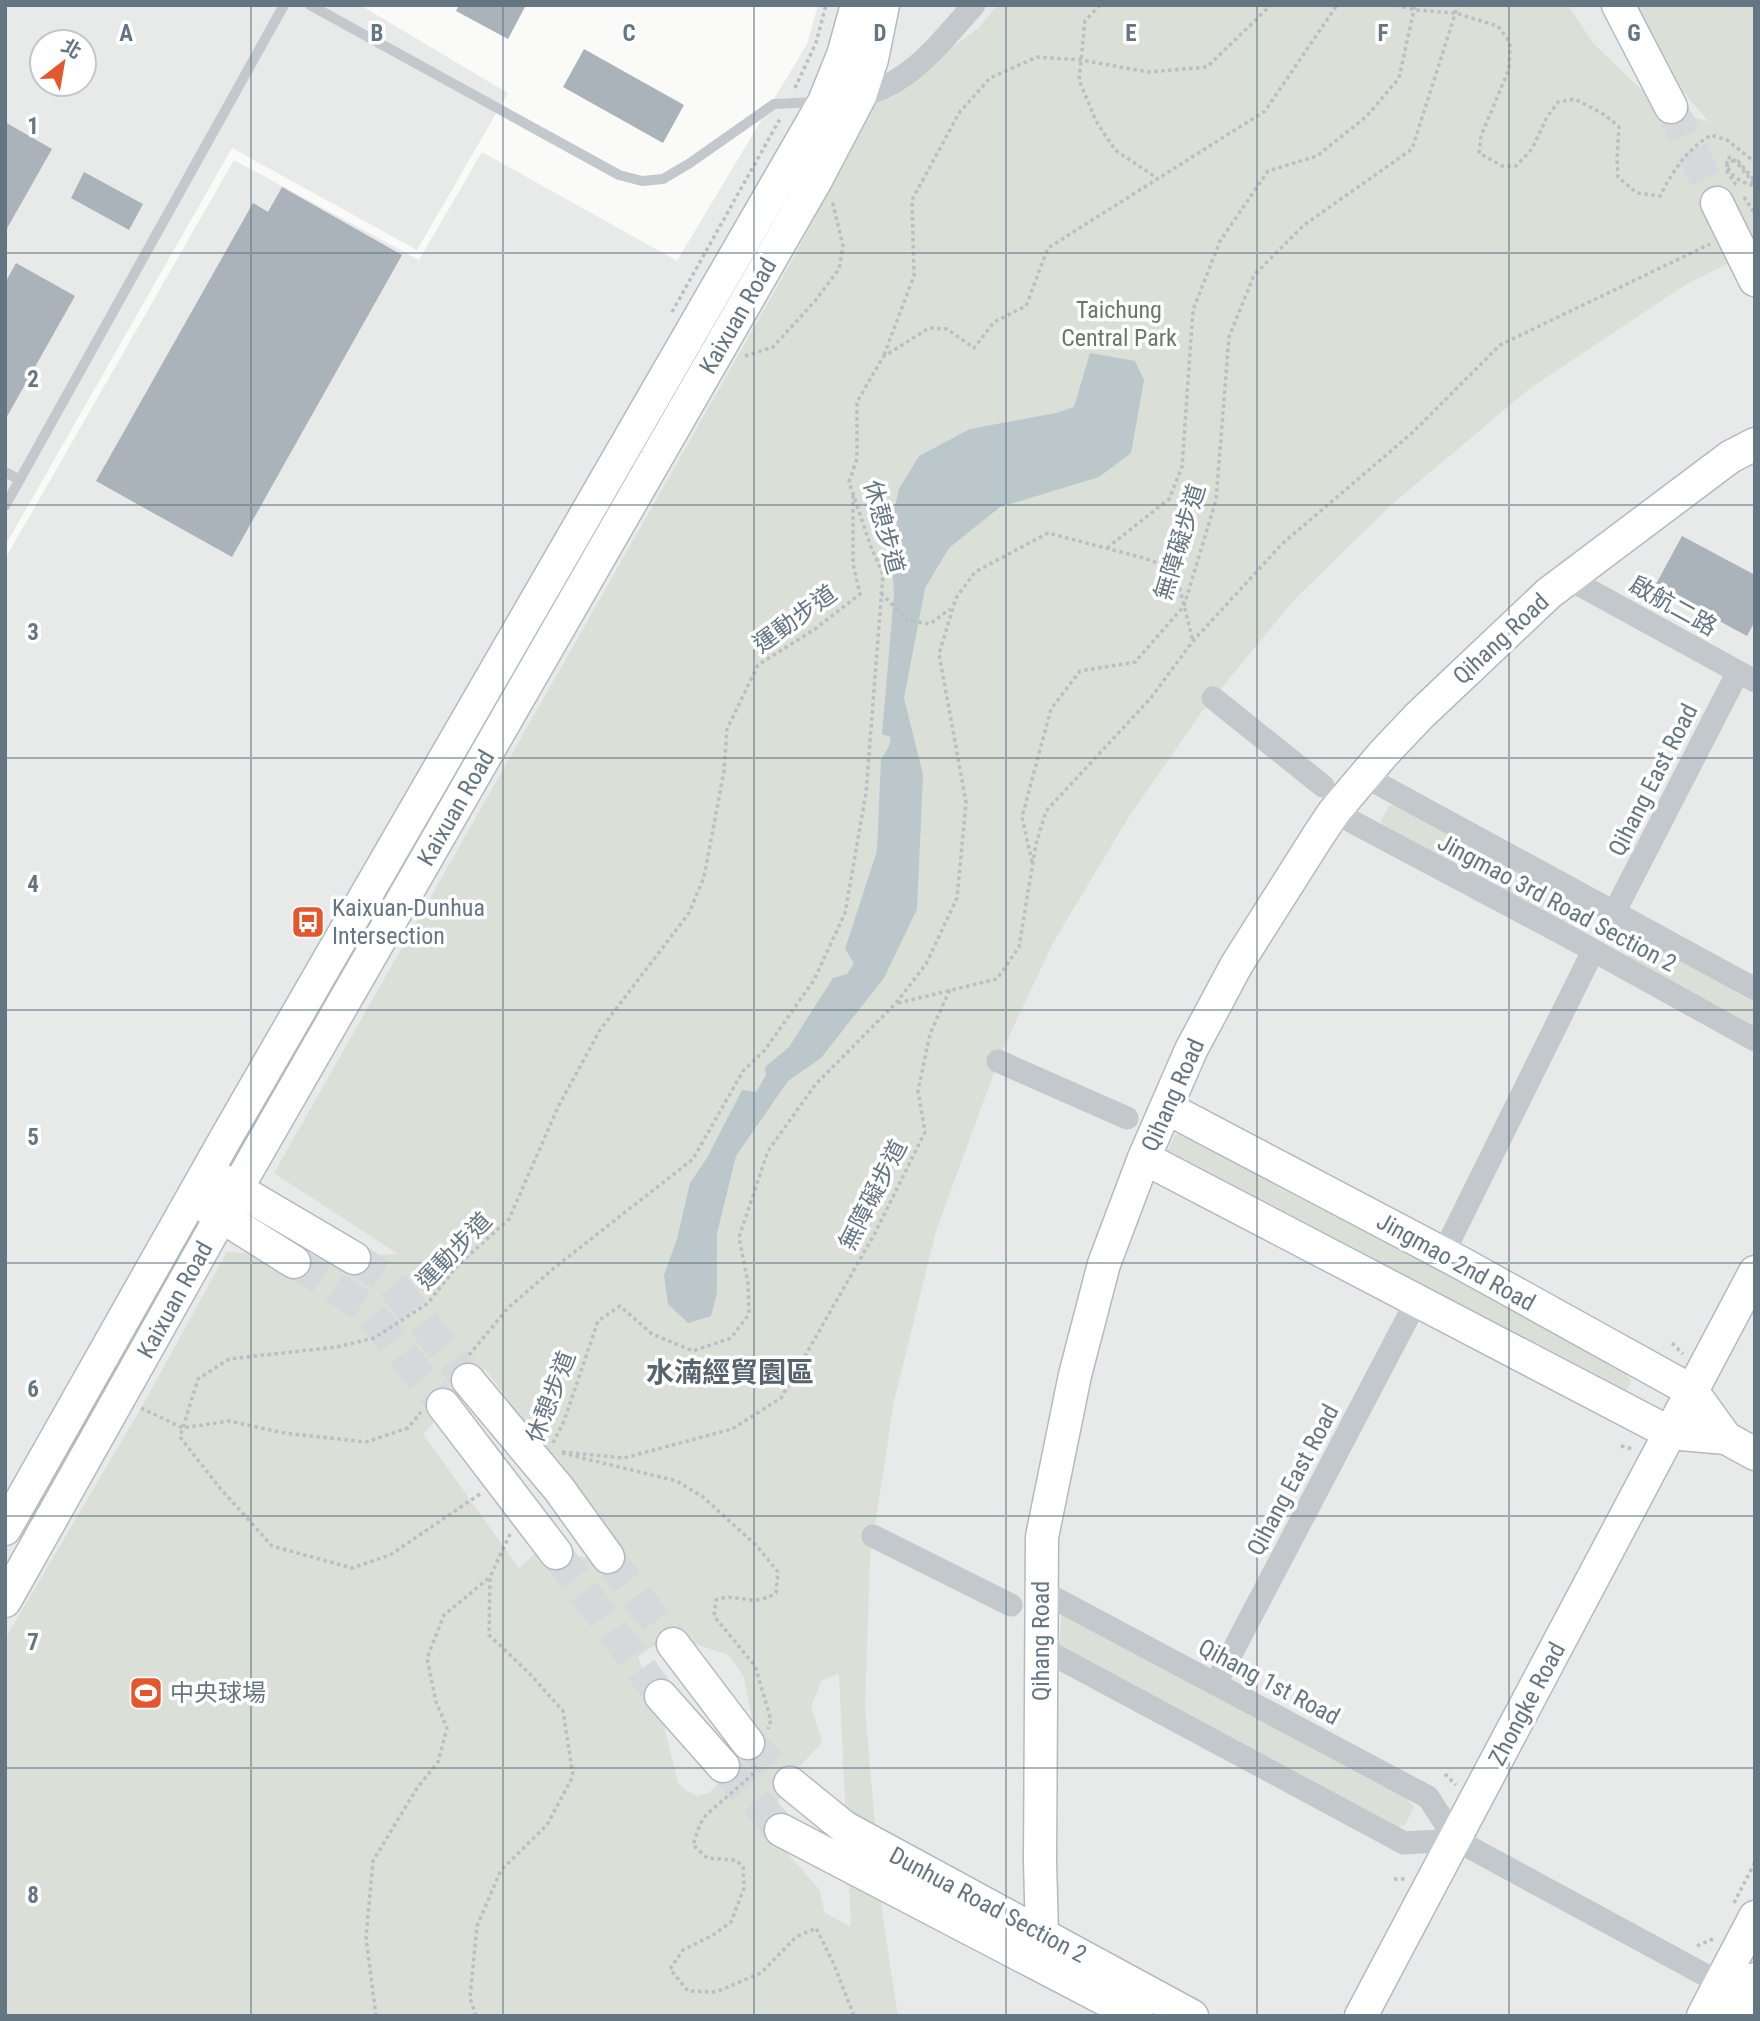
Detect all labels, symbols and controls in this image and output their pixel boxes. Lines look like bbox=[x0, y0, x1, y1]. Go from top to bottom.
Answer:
text: A bbox=[119, 20, 133, 47]
text: B bbox=[371, 20, 383, 47]
text: C bbox=[622, 20, 636, 47]
text: D bbox=[874, 20, 887, 47]
text: E bbox=[1125, 20, 1137, 47]
text: F bbox=[1378, 20, 1389, 47]
text: G bbox=[1627, 20, 1641, 47]
north arrow bbox=[28, 28, 98, 98]
text: 北 bbox=[57, 34, 86, 64]
text: 1 bbox=[27, 113, 39, 140]
street label: Kaixuan Road bbox=[694, 253, 782, 379]
park label: Taichung Central Park bbox=[1061, 296, 1177, 352]
text: 2 bbox=[27, 366, 39, 393]
street label: 休憩步道 bbox=[858, 477, 910, 577]
street label: 無障礙步道 bbox=[1149, 481, 1211, 603]
street label: 啟航二路 bbox=[1624, 570, 1722, 642]
street label: 運動步道 bbox=[748, 579, 842, 659]
street label: Qihang Road bbox=[1448, 588, 1554, 690]
text: 3 bbox=[27, 619, 39, 646]
street label: Qihang East Road bbox=[1603, 699, 1703, 861]
street label: Kaixuan Road bbox=[412, 745, 500, 871]
street label: Jingmao 3rd Road Section 2 bbox=[1433, 828, 1681, 978]
text: 4 bbox=[27, 871, 39, 898]
place label: Kaixuan-Dunhua Intersection bbox=[332, 894, 485, 950]
bus stop icon: Kaixuan-Dunhua Intersection bbox=[289, 903, 327, 941]
street label: Qihang Road bbox=[1136, 1034, 1210, 1156]
text: 5 bbox=[27, 1124, 39, 1151]
street label: 無障礙步道 bbox=[833, 1135, 913, 1255]
street label: 運動步道 bbox=[411, 1207, 497, 1295]
street label: Jingmao 2nd Road bbox=[1372, 1207, 1540, 1317]
street label: Kaixuan Road bbox=[131, 1237, 219, 1363]
street label: 休憩步道 bbox=[521, 1347, 581, 1447]
district label: 水湳經貿園區 bbox=[646, 1356, 814, 1389]
text: 6 bbox=[27, 1376, 39, 1403]
street label: Qihang East Road bbox=[1241, 1400, 1345, 1560]
street label: Qihang Road bbox=[1027, 1581, 1055, 1701]
text: 7 bbox=[27, 1629, 39, 1656]
street label: Qihang 1st Road bbox=[1194, 1633, 1344, 1731]
street label: Zhongke Road bbox=[1483, 1638, 1571, 1770]
sports icon: 中央球場 bbox=[127, 1674, 165, 1712]
place label: 中央球場 bbox=[170, 1679, 266, 1707]
street label: Dunhua Road Section 2 bbox=[885, 1841, 1091, 1969]
text: 8 bbox=[27, 1882, 39, 1909]

